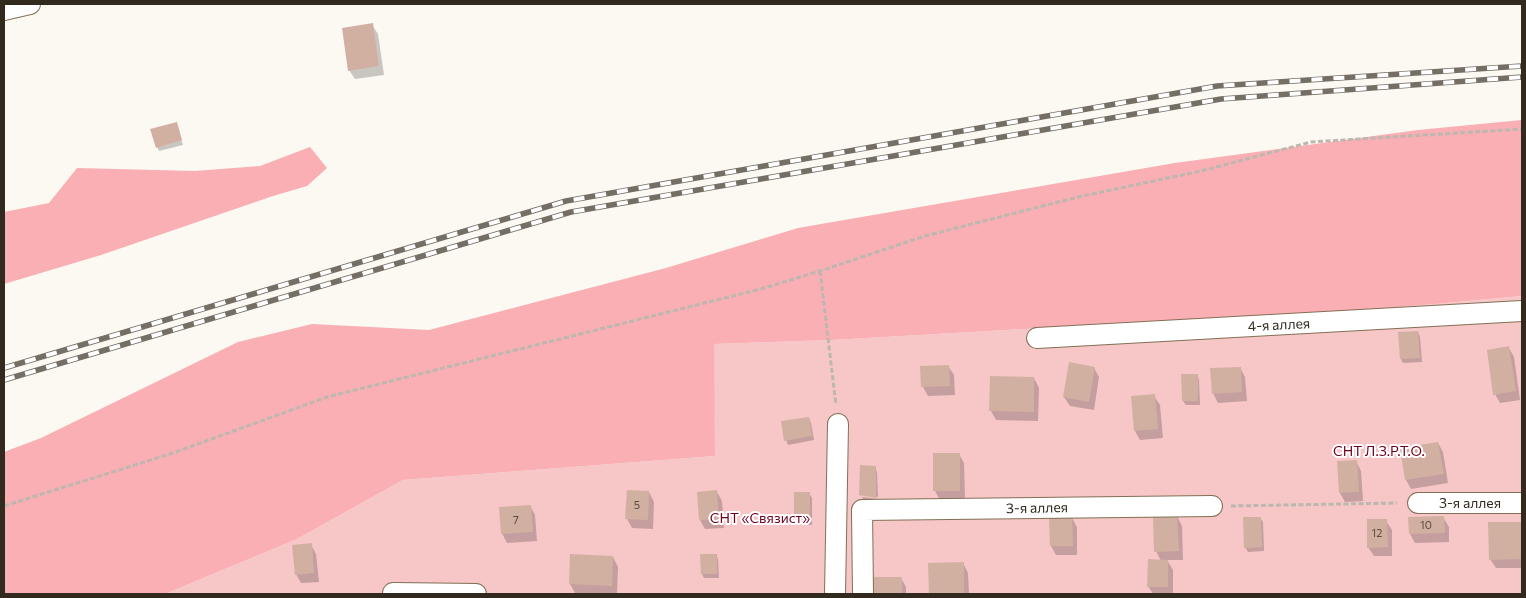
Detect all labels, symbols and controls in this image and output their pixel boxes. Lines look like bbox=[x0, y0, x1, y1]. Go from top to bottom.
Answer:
street label: 4-я аллея bbox=[1247, 315, 1311, 335]
park label: СНТ Л.З.Р.Т.О. bbox=[1333, 443, 1425, 459]
street label: 3-я аллея bbox=[1439, 495, 1501, 511]
house number: 5 bbox=[634, 498, 640, 512]
street label: 3-я аллея bbox=[1006, 499, 1068, 517]
park label: СНТ «Связист» bbox=[710, 510, 810, 526]
house number: 7 bbox=[513, 513, 519, 527]
house number: 10 bbox=[1420, 518, 1432, 532]
house number: 12 bbox=[1372, 526, 1382, 540]

